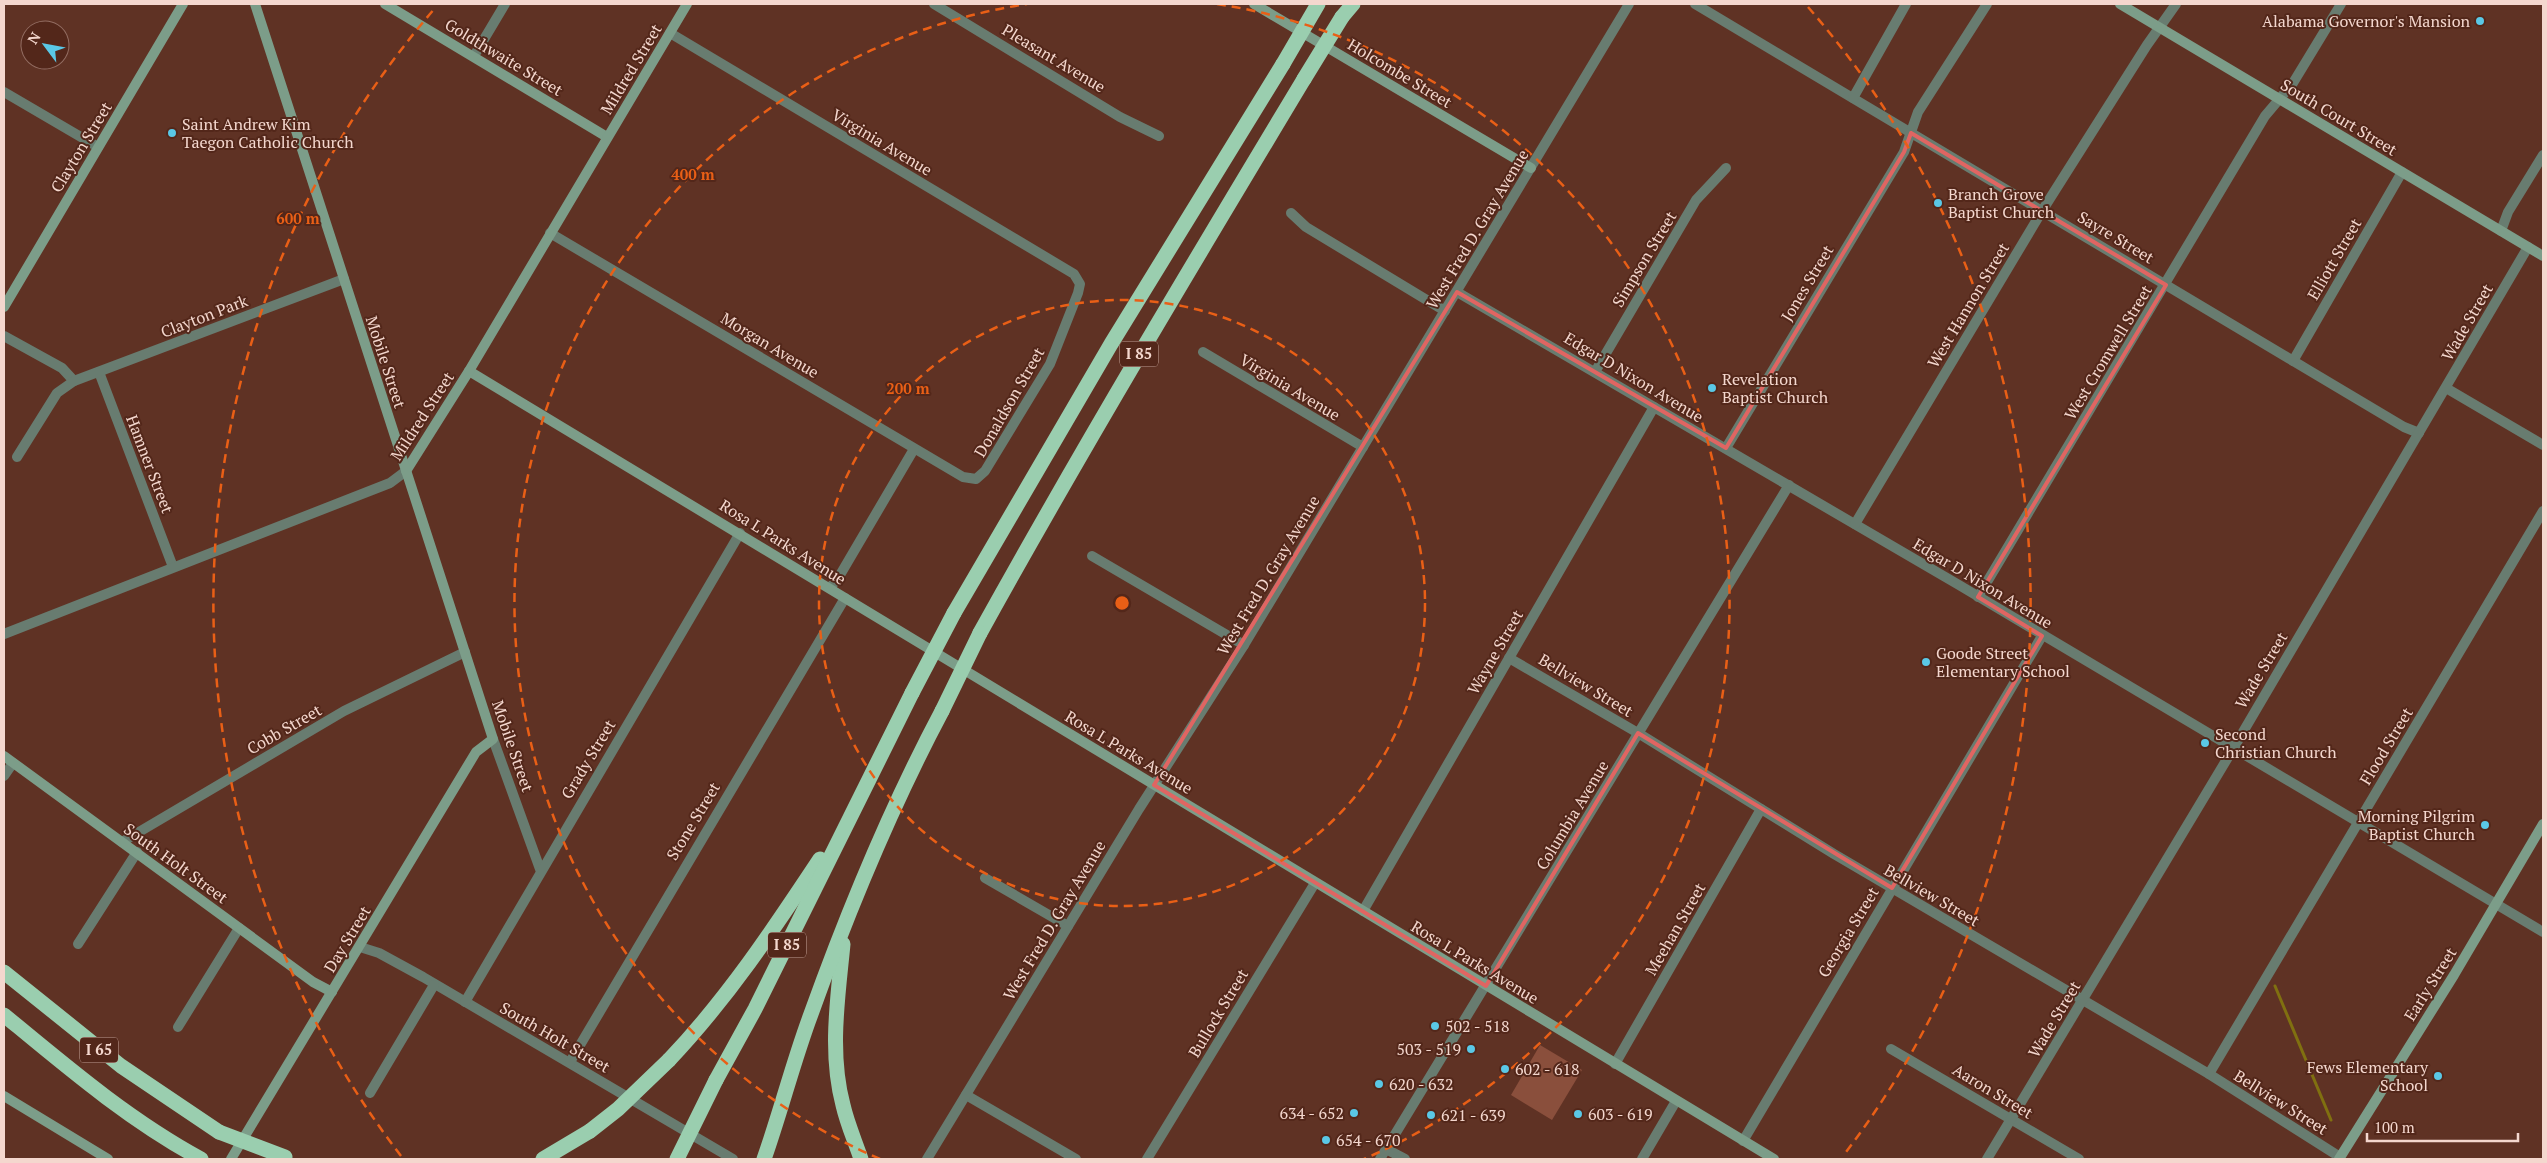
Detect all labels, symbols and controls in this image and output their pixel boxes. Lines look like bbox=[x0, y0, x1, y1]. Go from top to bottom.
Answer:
place label: Alabama Governor's Mansion bbox=[2262, 10, 2470, 32]
street label: Goldthwaite Street bbox=[441, 13, 567, 101]
marker: Alabama Governor's Mansion bbox=[2474, 15, 2486, 27]
street label: Pleasant Avenue bbox=[998, 18, 1110, 98]
north arrow bbox=[20, 20, 70, 70]
street label: Mildred Street bbox=[595, 20, 667, 118]
text: N bbox=[23, 28, 45, 47]
street label: Holcombe Street bbox=[1344, 33, 1456, 113]
street label: South Court Street bbox=[2277, 73, 2401, 161]
street label: Clayton Street bbox=[45, 98, 117, 196]
street label: Virginia Avenue bbox=[828, 103, 936, 181]
place label: Saint Andrew Kim Taegon Catholic Church bbox=[182, 113, 354, 153]
marker: Saint Andrew Kim Taegon Catholic Church bbox=[166, 127, 178, 139]
street label: West Fred D. Gray Avenue bbox=[1421, 145, 1533, 313]
text: 400 m bbox=[671, 164, 715, 184]
place label: Branch Grove Baptist Church bbox=[1948, 183, 2055, 223]
marker: Branch Grove Baptist Church bbox=[1932, 197, 1944, 209]
street label: Sayre Street bbox=[2074, 206, 2158, 268]
street label: Simpson Street bbox=[1607, 207, 1681, 311]
text: 600 m bbox=[276, 208, 320, 228]
street label: Elliott Street bbox=[2302, 214, 2366, 304]
street label: West Hannon Street bbox=[1922, 238, 2014, 372]
street label: Jones Street bbox=[1776, 241, 1838, 325]
street label: Wade Street bbox=[2436, 279, 2498, 365]
street label: West Cromwell Street bbox=[2059, 280, 2157, 423]
street label: Clayton Park bbox=[157, 289, 251, 343]
street label: Morgan Avenue bbox=[717, 307, 823, 383]
street label: Mobile Street bbox=[361, 313, 411, 411]
street label: Edgar D Nixon Avenue bbox=[1560, 327, 1708, 427]
road number: I 85 bbox=[1120, 342, 1158, 366]
street label: Donaldson Street bbox=[969, 343, 1049, 461]
street label: Virginia Avenue bbox=[1236, 348, 1344, 426]
street label: Mildred Street bbox=[385, 367, 459, 465]
place label: Revelation Baptist Church bbox=[1722, 368, 1829, 408]
text: 200 m bbox=[886, 378, 930, 398]
marker: Revelation Baptist Church bbox=[1706, 382, 1718, 394]
street label: Hamner Street bbox=[121, 412, 179, 516]
street label: West Fred D. Gray Avenue bbox=[1212, 491, 1324, 659]
street label: Rosa L Parks Avenue bbox=[716, 494, 850, 590]
street label: Edgar D Nixon Avenue bbox=[1909, 533, 2057, 633]
centre of rings bbox=[1113, 594, 1131, 612]
street label: Wayne Street bbox=[1462, 606, 1528, 698]
street label: Wade Street bbox=[2230, 628, 2292, 712]
place label: Goode Street Elementary School bbox=[1936, 642, 2070, 682]
street label: Bellview Street bbox=[1535, 648, 1637, 722]
marker: Goode Street Elementary School bbox=[1920, 656, 1932, 668]
street label: Mobile Street bbox=[487, 697, 539, 795]
street label: Cobb Street bbox=[243, 699, 325, 759]
street label: Flood Street bbox=[2354, 703, 2418, 789]
street label: Rosa L Parks Avenue bbox=[1061, 705, 1197, 799]
street label: Grady Street bbox=[556, 715, 620, 803]
place label: Second Christian Church bbox=[2215, 723, 2337, 763]
marker: Second Christian Church bbox=[2199, 737, 2211, 749]
street label: Columbia Avenue bbox=[1531, 756, 1613, 874]
street label: Stone Street bbox=[661, 778, 725, 864]
place label: Morning Pilgrim Baptist Church bbox=[2358, 805, 2476, 845]
street label: South Holt Street bbox=[120, 818, 233, 908]
marker: Morning Pilgrim Baptist Church bbox=[2479, 819, 2491, 831]
street label: West Fred D. Gray Avenue bbox=[998, 836, 1110, 1004]
street label: Bellview Street bbox=[1880, 859, 1984, 931]
street label: Meehan Street bbox=[1640, 879, 1710, 979]
street label: Georgia Street bbox=[1812, 883, 1884, 981]
street label: Day Street bbox=[318, 902, 376, 976]
street label: Rosa L Parks Avenue bbox=[1407, 915, 1543, 1009]
road number: I 85 bbox=[768, 932, 806, 958]
street label: Early Street bbox=[2399, 943, 2461, 1025]
street label: Bullock Street bbox=[1183, 965, 1253, 1061]
street label: Wade Street bbox=[2023, 977, 2085, 1061]
street label: South Holt Street bbox=[496, 997, 614, 1077]
place label: 502 - 518 bbox=[1445, 1015, 1509, 1037]
marker: 502 - 518 bbox=[1429, 1020, 1441, 1032]
road number: I 65 bbox=[80, 1038, 118, 1062]
place label: 503 - 519 bbox=[1397, 1038, 1461, 1060]
marker: 503 - 519 bbox=[1465, 1043, 1477, 1055]
place label: Fews Elementary School bbox=[2307, 1056, 2429, 1096]
place label: 602 - 618 bbox=[1515, 1058, 1579, 1080]
street label: Aaron Street bbox=[1949, 1058, 2037, 1124]
marker: 602 - 618 bbox=[1499, 1063, 1511, 1075]
street label: Bellview Street bbox=[2230, 1064, 2332, 1140]
marker: Fews Elementary School bbox=[2432, 1070, 2444, 1082]
place label: 620 - 632 bbox=[1389, 1073, 1453, 1095]
marker: 620 - 632 bbox=[1373, 1078, 1385, 1090]
place label: 634 - 652 bbox=[1280, 1102, 1344, 1124]
place label: 603 - 619 bbox=[1588, 1103, 1652, 1125]
place label: 621 - 639 bbox=[1441, 1104, 1505, 1126]
marker: 634 - 652 bbox=[1348, 1107, 1360, 1119]
marker: 603 - 619 bbox=[1572, 1108, 1584, 1120]
marker: 621 - 639 bbox=[1425, 1109, 1437, 1121]
scale bar bbox=[2367, 1110, 2518, 1142]
text: 100 m bbox=[2374, 1117, 2415, 1137]
place label: 654 - 670 bbox=[1336, 1129, 1400, 1151]
marker: 654 - 670 bbox=[1320, 1134, 1332, 1146]

